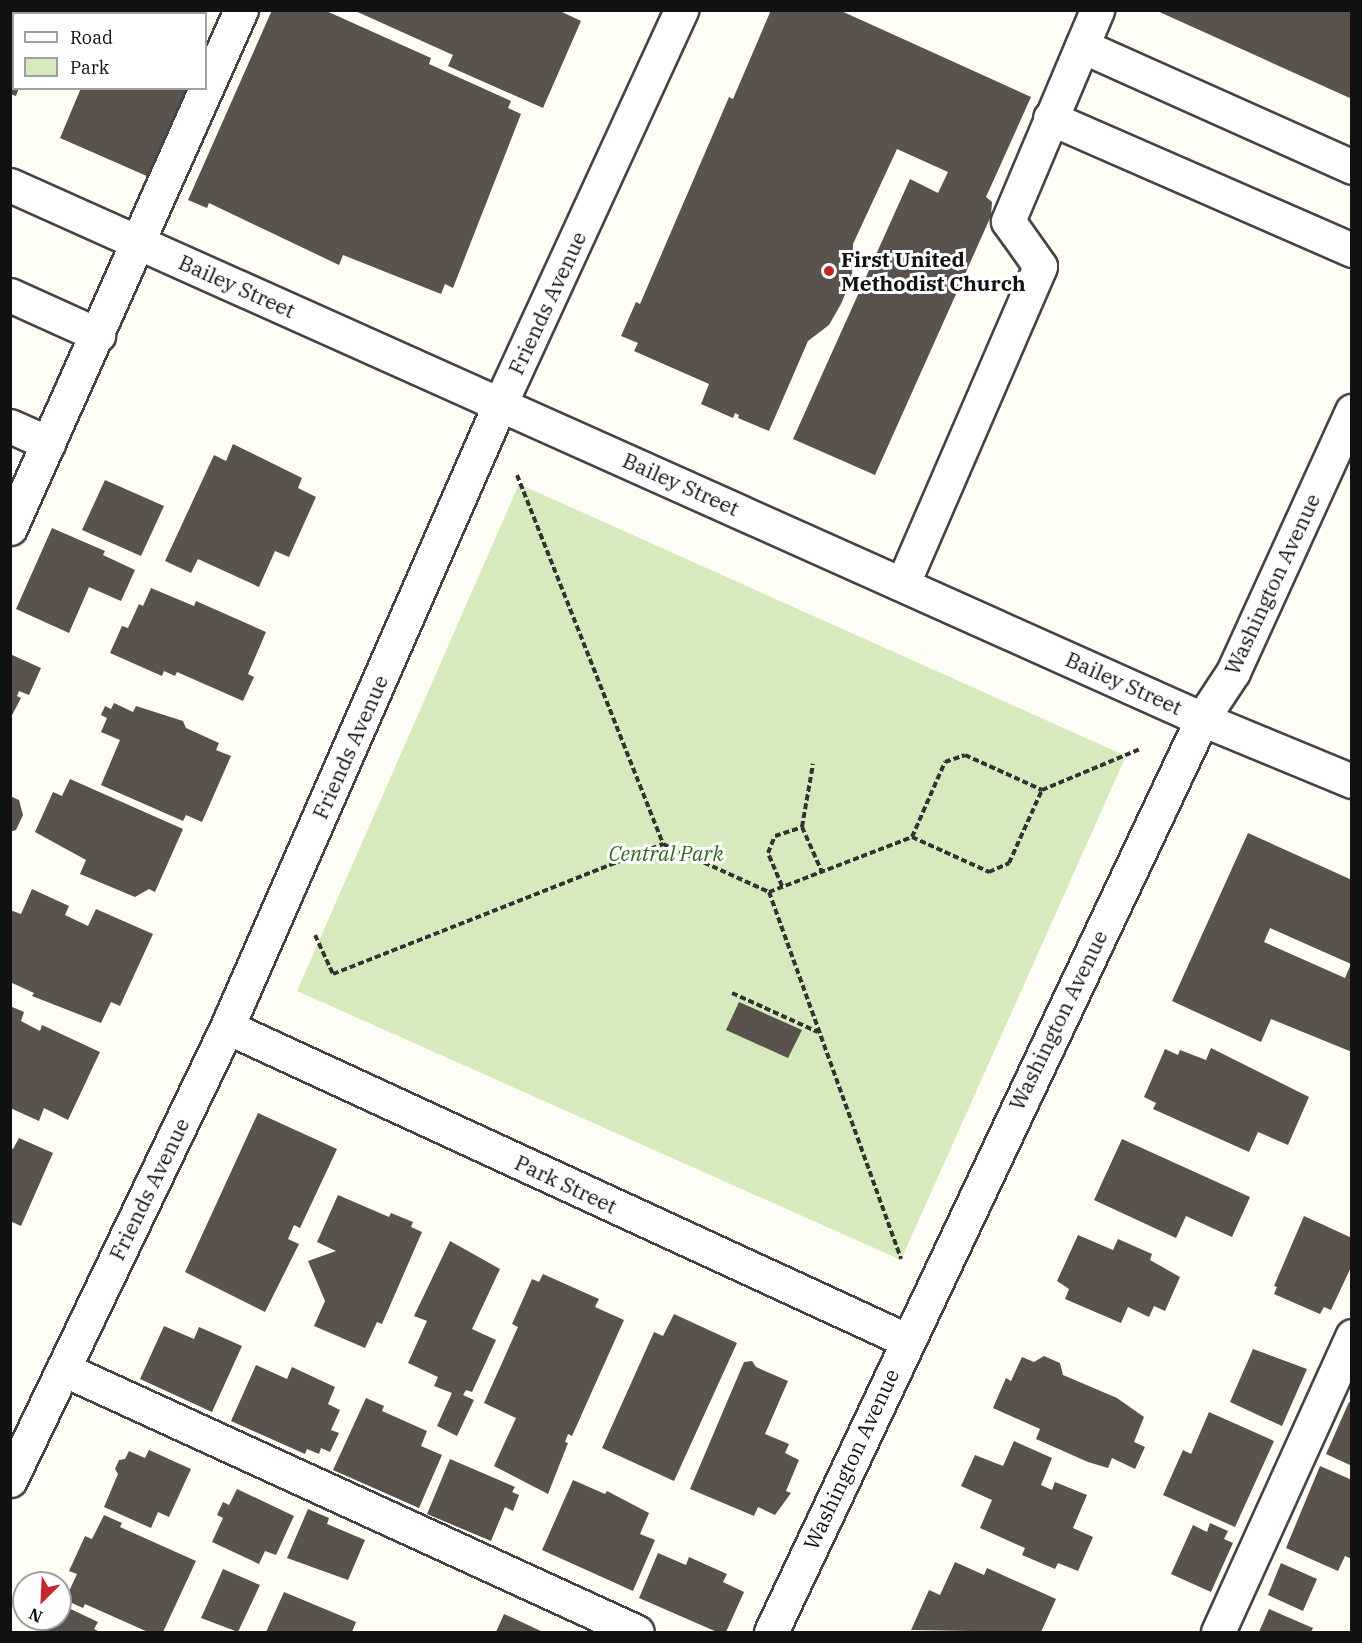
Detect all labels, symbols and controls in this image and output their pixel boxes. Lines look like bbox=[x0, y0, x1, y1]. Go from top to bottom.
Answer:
legend bbox=[12, 12, 207, 90]
text: Road bbox=[70, 26, 113, 49]
text: Park bbox=[70, 56, 109, 79]
street label: Friends Avenue bbox=[503, 227, 591, 379]
place label: First United Methodist Church bbox=[841, 246, 1026, 296]
street label: Bailey Street bbox=[175, 249, 299, 323]
marker: First United Methodist Church bbox=[822, 264, 836, 278]
street label: Bailey Street bbox=[619, 447, 743, 521]
street label: Washington Avenue bbox=[1219, 490, 1325, 678]
street label: Bailey Street bbox=[1062, 646, 1186, 720]
street label: Friends Avenue bbox=[307, 671, 393, 823]
park label: Central Park bbox=[608, 840, 724, 866]
street label: Washington Avenue bbox=[1004, 926, 1112, 1114]
street label: Friends Avenue bbox=[104, 1114, 194, 1264]
street label: Park Street bbox=[511, 1149, 621, 1219]
street label: Washington Avenue bbox=[798, 1365, 904, 1553]
north arrow bbox=[12, 1571, 72, 1631]
text: N bbox=[26, 1604, 45, 1627]

